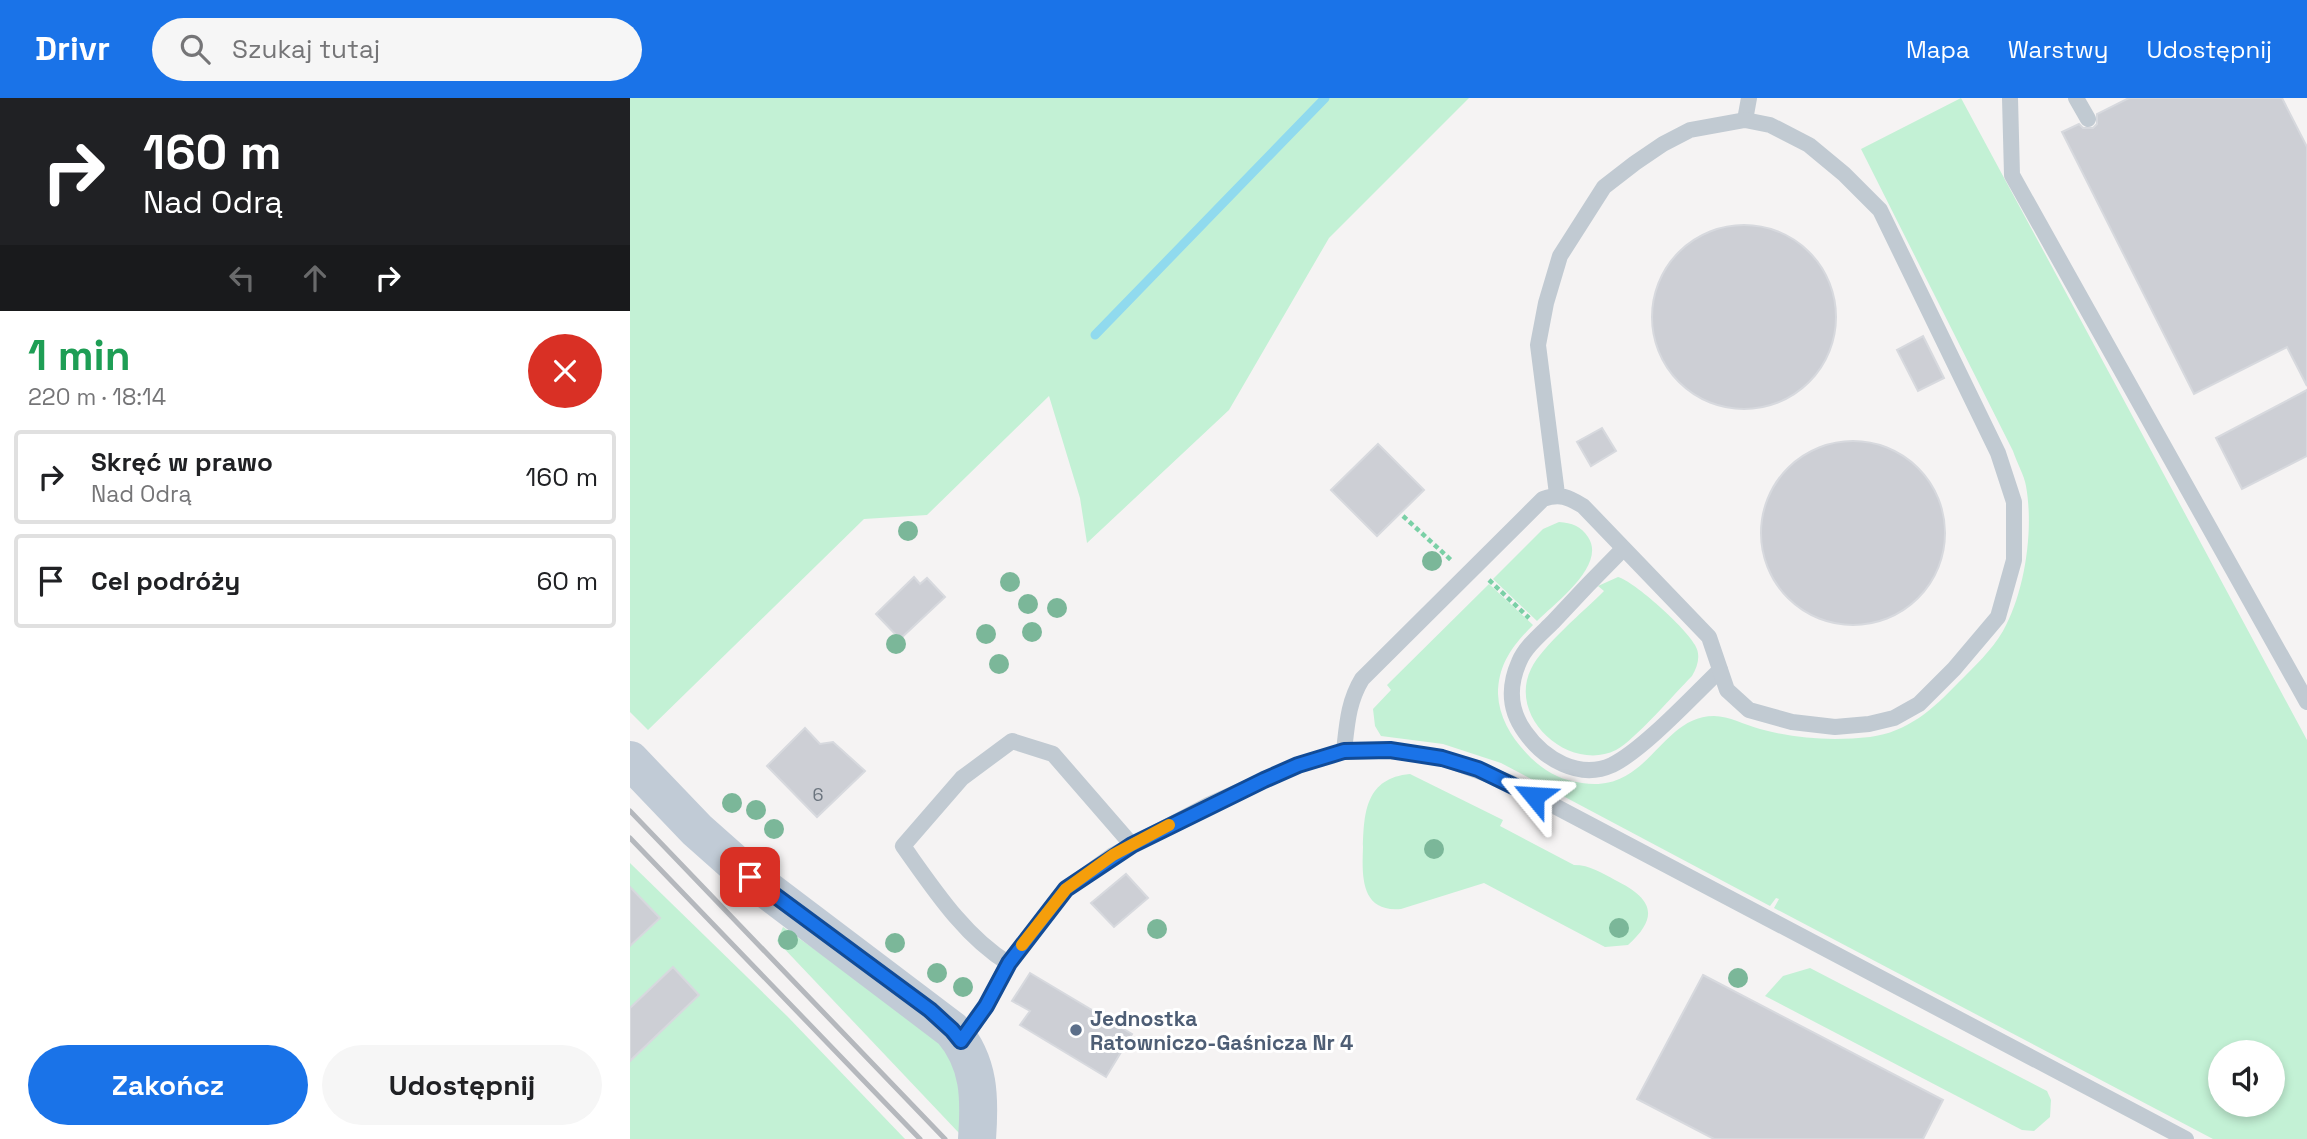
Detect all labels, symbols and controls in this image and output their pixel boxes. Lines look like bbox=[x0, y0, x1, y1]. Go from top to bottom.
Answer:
search box bbox=[152, 18, 642, 81]
text: Drivr bbox=[35, 28, 110, 70]
icon: search bbox=[176, 30, 214, 68]
text: Szukaj tutaj bbox=[232, 32, 380, 66]
text: Mapa bbox=[1906, 34, 1970, 65]
text: Warstwy bbox=[2008, 34, 2109, 65]
text: Udostępnij bbox=[2147, 34, 2272, 65]
text: 160 m bbox=[143, 121, 281, 183]
icon: right bbox=[28, 126, 119, 217]
text: Nad Odrą bbox=[143, 182, 283, 222]
icon: left bbox=[223, 259, 261, 297]
icon: ahead bbox=[296, 259, 334, 297]
icon: right bbox=[369, 259, 407, 297]
text: 1 min bbox=[28, 329, 131, 382]
button: close bbox=[528, 334, 602, 408]
text: 220 m · 18:14 bbox=[28, 382, 166, 412]
text: Skręć w prawo bbox=[91, 445, 273, 479]
icon: right bbox=[32, 458, 70, 496]
text: 160 m bbox=[526, 460, 598, 494]
text: Nad Odrą bbox=[91, 479, 192, 509]
icon: arrive bbox=[32, 562, 70, 600]
text: Cel podróży bbox=[91, 564, 240, 598]
text: 60 m bbox=[536, 564, 598, 598]
position arrow bbox=[1497, 759, 1571, 833]
house number: 6 bbox=[812, 783, 824, 806]
pin bbox=[720, 847, 780, 907]
icon: arrive bbox=[731, 858, 769, 896]
place label: Jednostka Ratowniczo-Gaśnicza Nr 4 bbox=[1090, 1005, 1353, 1056]
marker: Jednostka Ratowniczo-Gaśnicza Nr 4 bbox=[1068, 1022, 1084, 1038]
map controls bbox=[2208, 1040, 2285, 1117]
button: sound bbox=[2208, 1040, 2285, 1117]
button: Zakończ bbox=[28, 1045, 308, 1125]
button: Udostępnij bbox=[322, 1045, 602, 1125]

